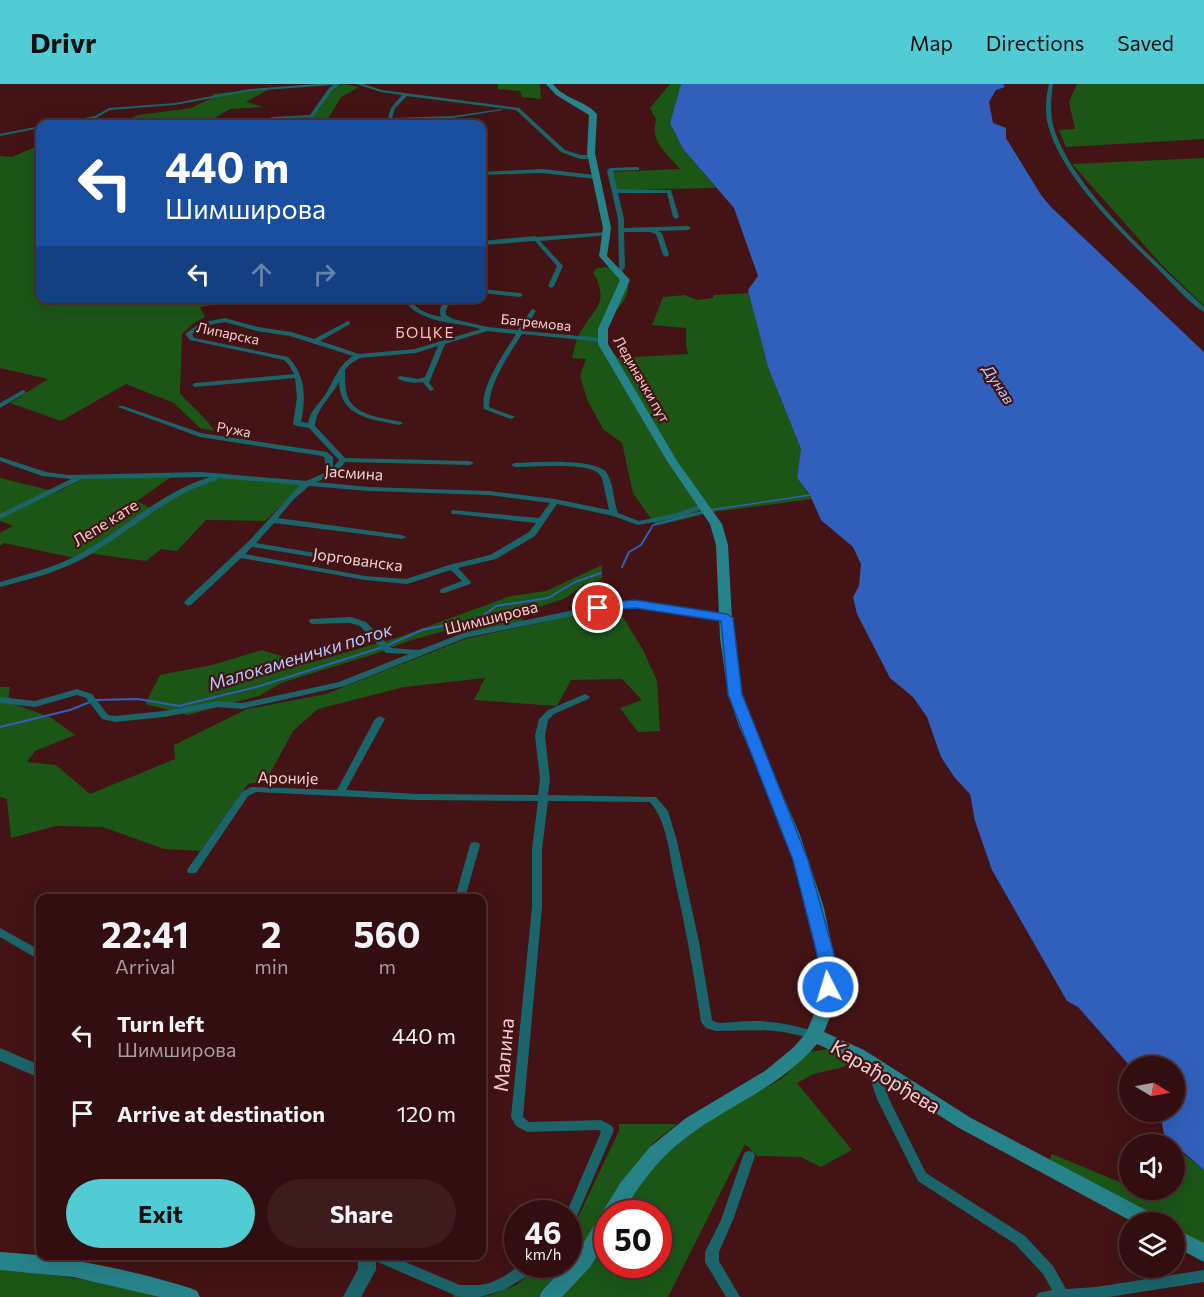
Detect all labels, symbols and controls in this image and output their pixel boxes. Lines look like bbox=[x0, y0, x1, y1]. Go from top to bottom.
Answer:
text: Drivr bbox=[30, 25, 97, 59]
text: Map bbox=[910, 30, 953, 55]
text: Directions bbox=[986, 30, 1084, 55]
text: Saved bbox=[1117, 30, 1174, 55]
text: 440 m bbox=[165, 140, 289, 192]
icon: left bbox=[66, 144, 144, 222]
text: Шимширова bbox=[165, 192, 326, 225]
icon: left bbox=[182, 258, 215, 291]
icon: ahead bbox=[245, 258, 278, 291]
icon: right bbox=[308, 258, 341, 291]
street label: Багремова bbox=[500, 310, 572, 334]
street label: Липарска bbox=[195, 318, 261, 348]
district label: БОЦКЕ bbox=[395, 323, 455, 341]
street label: Лединачки пут bbox=[610, 333, 674, 426]
water label: Дунав bbox=[978, 359, 1019, 407]
street label: Ружа bbox=[216, 418, 252, 440]
street label: Јасмина bbox=[324, 460, 384, 484]
street label: Лепе кате bbox=[69, 494, 141, 550]
street label: Јоргованска bbox=[312, 543, 404, 575]
pin bbox=[572, 582, 623, 633]
icon: arrive bbox=[581, 591, 614, 624]
street label: Шимширова bbox=[442, 596, 540, 638]
water label: Малокаменички поток bbox=[205, 617, 395, 695]
street label: Ароније bbox=[257, 767, 319, 787]
text: 22:41 bbox=[101, 911, 189, 955]
text: 2 bbox=[261, 911, 282, 955]
text: 560 bbox=[354, 911, 421, 955]
text: Arrival bbox=[115, 954, 175, 978]
text: min bbox=[254, 954, 288, 978]
text: m bbox=[378, 954, 396, 978]
position arrow bbox=[796, 955, 860, 1019]
text: Turn left bbox=[117, 1010, 204, 1037]
street label: Малина bbox=[488, 1017, 518, 1093]
icon: left bbox=[66, 1019, 99, 1052]
text: 440 m bbox=[392, 1022, 456, 1049]
street label: Карађорђева bbox=[827, 1034, 945, 1118]
text: Шимширова bbox=[117, 1037, 236, 1061]
north arrow bbox=[1119, 1056, 1185, 1122]
map controls bbox=[1119, 1056, 1185, 1278]
icon: arrive bbox=[66, 1097, 99, 1130]
text: Arrive at destination bbox=[117, 1100, 325, 1127]
text: 120 m bbox=[397, 1100, 456, 1127]
button: sound bbox=[1119, 1134, 1185, 1200]
button: Exit bbox=[66, 1179, 255, 1248]
button: Share bbox=[267, 1179, 456, 1248]
speed limit sign: 50 bbox=[594, 1200, 672, 1278]
button: layers bbox=[1119, 1212, 1185, 1278]
text: 46 bbox=[525, 1213, 561, 1250]
text: km/h bbox=[525, 1245, 561, 1263]

